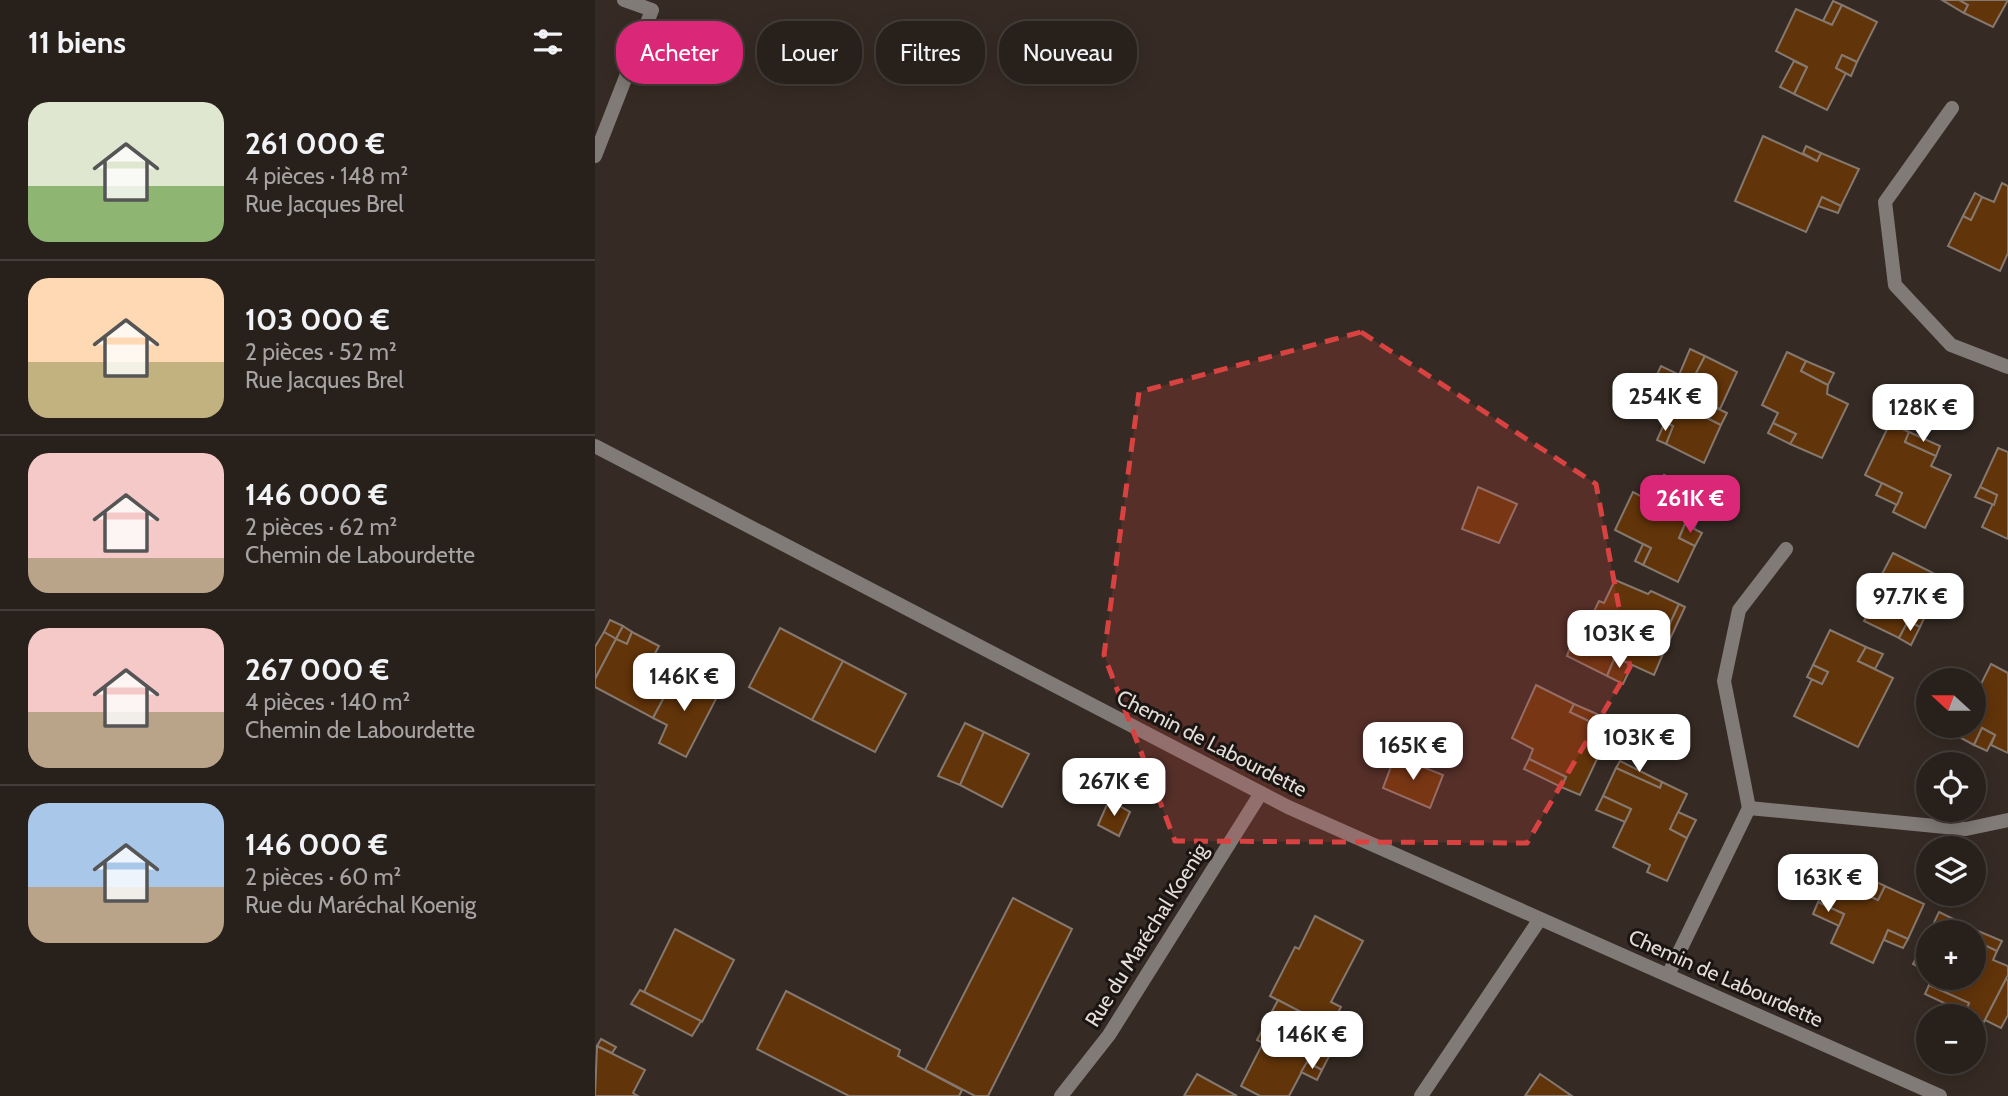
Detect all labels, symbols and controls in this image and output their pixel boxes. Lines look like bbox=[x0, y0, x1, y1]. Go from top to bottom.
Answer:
chip: Acheter bbox=[616, 21, 743, 84]
chip: Louer bbox=[757, 21, 862, 84]
chip: Filtres bbox=[876, 21, 985, 84]
chip: Nouveau bbox=[999, 21, 1137, 84]
icon: filters bbox=[529, 23, 567, 61]
text: 11 biens bbox=[28, 24, 126, 61]
text: 261 000 € bbox=[245, 125, 385, 162]
icon: home bbox=[84, 130, 168, 214]
text: 4 pièces · 148 m² bbox=[245, 162, 408, 190]
text: Rue Jacques Brel bbox=[245, 190, 404, 218]
text: 103 000 € bbox=[245, 301, 390, 338]
icon: home bbox=[84, 306, 168, 390]
text: 2 pièces · 52 m² bbox=[245, 338, 397, 366]
text: Rue Jacques Brel bbox=[245, 366, 404, 394]
pin: 254K € bbox=[1608, 374, 1722, 433]
text: 254K € bbox=[1628, 382, 1702, 410]
pin: 128K € bbox=[1866, 384, 1980, 444]
text: 128K € bbox=[1889, 393, 1957, 421]
text: 146 000 € bbox=[245, 476, 388, 513]
pin: 261K € bbox=[1633, 476, 1747, 535]
icon: home bbox=[84, 481, 168, 565]
text: 261K € bbox=[1656, 484, 1724, 512]
text: 2 pièces · 62 m² bbox=[245, 513, 397, 541]
text: Chemin de Labourdette bbox=[245, 541, 475, 569]
pin: 97.7K € bbox=[1845, 574, 1975, 633]
text: 97.7K € bbox=[1872, 582, 1948, 610]
pin: 103K € bbox=[1562, 610, 1676, 670]
text: 103K € bbox=[1583, 619, 1655, 647]
text: 267 000 € bbox=[245, 651, 389, 688]
pin: 146K € bbox=[627, 654, 741, 713]
icon: home bbox=[84, 656, 168, 740]
text: 146K € bbox=[649, 662, 719, 690]
north arrow bbox=[1916, 668, 1986, 738]
map controls bbox=[1916, 668, 1986, 1074]
street label: Chemin de Labourdette bbox=[1113, 684, 1311, 802]
text: 4 pièces · 140 m² bbox=[245, 688, 410, 716]
pin: 103K € bbox=[1582, 714, 1696, 774]
text: Chemin de Labourdette bbox=[245, 716, 475, 744]
pin: 165K € bbox=[1356, 722, 1470, 782]
text: 103K € bbox=[1603, 723, 1675, 751]
text: 165K € bbox=[1379, 731, 1447, 759]
button: locate bbox=[1916, 752, 1986, 822]
pin: 267K € bbox=[1057, 758, 1171, 818]
text: 267K € bbox=[1078, 767, 1150, 795]
text: 146 000 € bbox=[245, 826, 388, 863]
icon: home bbox=[84, 831, 168, 915]
button: layers bbox=[1916, 836, 1986, 906]
street label: Rue du Maréchal Koenig bbox=[1079, 838, 1213, 1031]
pin: 163K € bbox=[1771, 855, 1885, 914]
text: 2 pièces · 60 m² bbox=[245, 863, 401, 891]
text: 163K € bbox=[1794, 863, 1862, 891]
text: Rue du Maréchal Koenig bbox=[245, 891, 476, 919]
button: + bbox=[1916, 920, 1986, 990]
street label: Chemin de Labourdette bbox=[1625, 924, 1827, 1032]
button: − bbox=[1916, 1004, 1986, 1074]
pin: 146K € bbox=[1255, 1012, 1369, 1071]
text: 146K € bbox=[1277, 1020, 1347, 1048]

